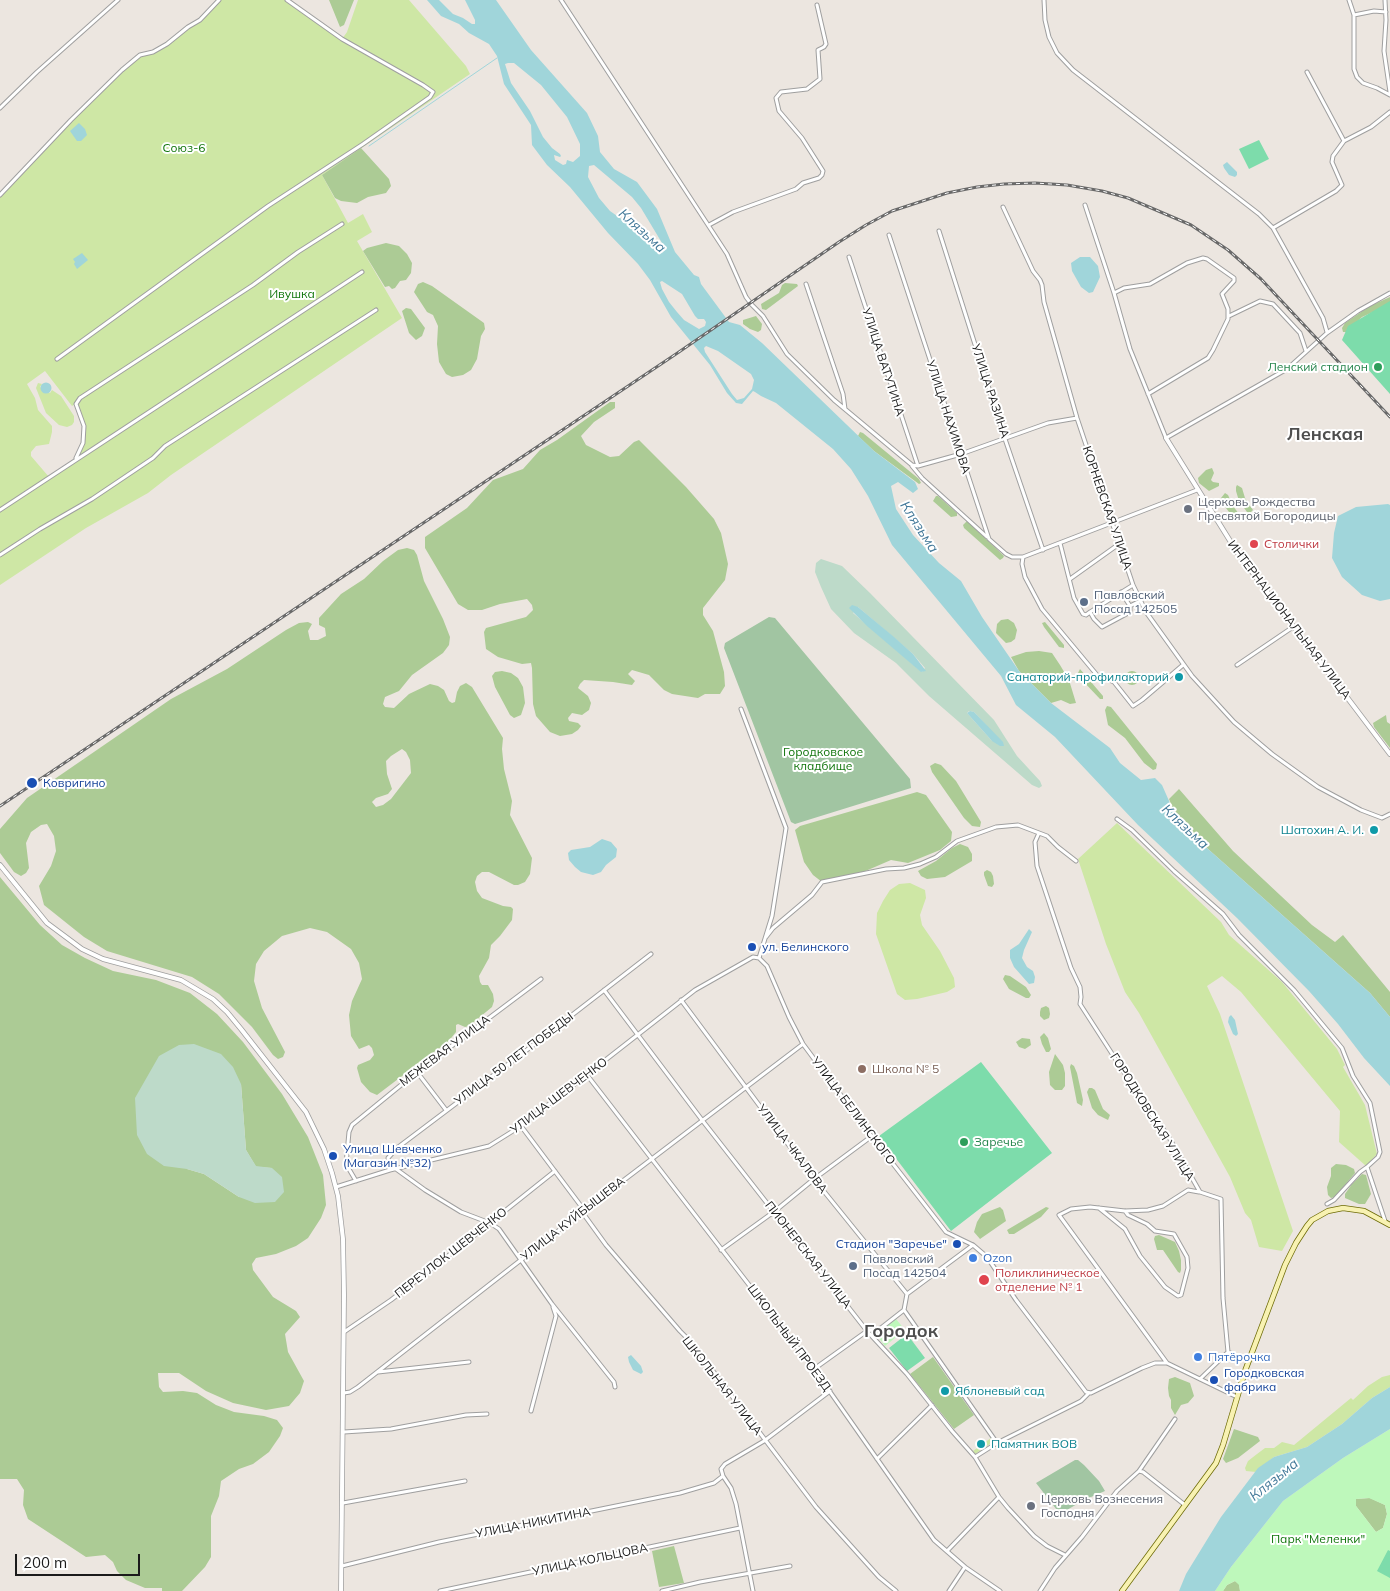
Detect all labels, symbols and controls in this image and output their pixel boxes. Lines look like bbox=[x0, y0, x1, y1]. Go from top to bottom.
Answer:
park label: Союз-6 bbox=[163, 141, 205, 155]
water label: Клязьма bbox=[615, 205, 669, 257]
park label: Ивушка bbox=[269, 287, 315, 301]
street label: УЛИЦА ВАТУТИНА bbox=[859, 306, 907, 418]
street label: УЛИЦА РАЗИНА bbox=[968, 342, 1012, 440]
street label: УЛИЦА НАХИМОВА bbox=[923, 358, 973, 476]
place label: Ленский стадион bbox=[1268, 360, 1368, 374]
marker: Ленский стадион bbox=[1372, 361, 1384, 373]
district label: Ленская bbox=[1287, 424, 1363, 446]
street label: КОРНЕВСКАЯ УЛИЦА bbox=[1079, 444, 1135, 572]
place label: Церковь Рождества Пресвятой Богородицы bbox=[1198, 495, 1336, 523]
water label: Клязьма bbox=[896, 498, 942, 556]
marker: Церковь Рождества Пресвятой Богородицы bbox=[1182, 503, 1194, 515]
place label: Столички bbox=[1264, 537, 1319, 551]
street label: ИНТЕРНАЦИОНАЛЬНАЯ УЛИЦА bbox=[1224, 538, 1354, 702]
marker: Столички bbox=[1248, 538, 1260, 550]
place label: Павловский Посад 142505 bbox=[1094, 588, 1177, 616]
marker: Павловский Посад 142505 bbox=[1078, 596, 1090, 608]
place label: Санаторий-профилакторий bbox=[1007, 670, 1169, 684]
marker: Санаторий-профилакторий bbox=[1173, 671, 1185, 683]
park label: Городковское кладбище bbox=[783, 745, 863, 773]
marker: Ковригино bbox=[25, 776, 39, 790]
place label: Ковригино bbox=[43, 776, 106, 790]
water label: Клязьма bbox=[1158, 801, 1212, 853]
place label: Шатохин А. И. bbox=[1281, 823, 1364, 837]
marker: Шатохин А. И. bbox=[1368, 824, 1380, 836]
place label: ул. Белинского bbox=[762, 940, 849, 954]
marker: ул. Белинского bbox=[746, 941, 758, 953]
street label: УЛИЦА 50 ЛЕТ ПОБЕДЫ bbox=[452, 1010, 576, 1108]
street label: МЕЖЕВАЯ УЛИЦА bbox=[397, 1012, 493, 1090]
street label: ГОРОДКОВСКАЯ УЛИЦА bbox=[1107, 1050, 1197, 1184]
street label: УЛИЦА БЕЛИНСКОГО bbox=[808, 1054, 898, 1168]
street label: УЛИЦА ШЕВЧЕНКО bbox=[508, 1055, 610, 1137]
place label: Школа № 5 bbox=[872, 1062, 939, 1076]
marker: Школа № 5 bbox=[856, 1063, 868, 1075]
street label: УЛИЦА ЧКАЛОВА bbox=[754, 1102, 830, 1196]
place label: Заречье bbox=[974, 1135, 1023, 1149]
marker: Заречье bbox=[958, 1136, 970, 1148]
place label: Улица Шевченко (Магазин №32) bbox=[343, 1142, 442, 1170]
marker: Улица Шевченко (Магазин №32) bbox=[327, 1150, 339, 1162]
street label: УЛИЦА КУЙБЫШЕВА bbox=[518, 1174, 628, 1264]
street label: ПИОНЕРСКАЯ УЛИЦА bbox=[762, 1199, 854, 1311]
street label: ПЕРЕУЛОК ШЕВЧЕНКО bbox=[392, 1205, 510, 1301]
place label: Стадион "Заречье" bbox=[836, 1237, 947, 1251]
marker: Стадион "Заречье" bbox=[951, 1238, 963, 1250]
place label: Ozon bbox=[983, 1251, 1012, 1265]
place label: Павловский Посад 142504 bbox=[863, 1252, 946, 1280]
marker: Ozon bbox=[967, 1252, 979, 1264]
marker: Павловский Посад 142504 bbox=[847, 1260, 859, 1272]
place label: Поликлиническое отделение № 1 bbox=[995, 1266, 1100, 1294]
marker: Поликлиническое отделение № 1 bbox=[977, 1273, 991, 1287]
street label: ШКОЛЬНЫЙ ПРОЕЗД bbox=[744, 1282, 834, 1394]
district label: Городок bbox=[864, 1321, 938, 1343]
street label: ШКОЛЬНАЯ УЛИЦА bbox=[679, 1334, 765, 1438]
place label: Пятёрочка bbox=[1208, 1350, 1271, 1364]
marker: Пятёрочка bbox=[1192, 1351, 1204, 1363]
place label: Городковская фабрика bbox=[1224, 1366, 1304, 1394]
marker: Городковская фабрика bbox=[1208, 1374, 1220, 1386]
place label: Яблоневый сад bbox=[955, 1384, 1045, 1398]
marker: Яблоневый сад bbox=[939, 1385, 951, 1397]
place label: Памятник ВОВ bbox=[991, 1437, 1077, 1451]
marker: Памятник ВОВ bbox=[975, 1438, 987, 1450]
water label: Клязьма bbox=[1246, 1455, 1302, 1505]
place label: Церковь Вознесения Господня bbox=[1041, 1492, 1163, 1520]
marker: Церковь Вознесения Господня bbox=[1025, 1500, 1037, 1512]
street label: УЛИЦА НИКИТИНА bbox=[474, 1505, 592, 1541]
park label: Парк "Меленки" bbox=[1271, 1532, 1365, 1546]
street label: УЛИЦА КОЛЬЦОВА bbox=[531, 1541, 649, 1579]
scale bar bbox=[18, 1544, 142, 1576]
text: 200 m bbox=[23, 1553, 67, 1572]

